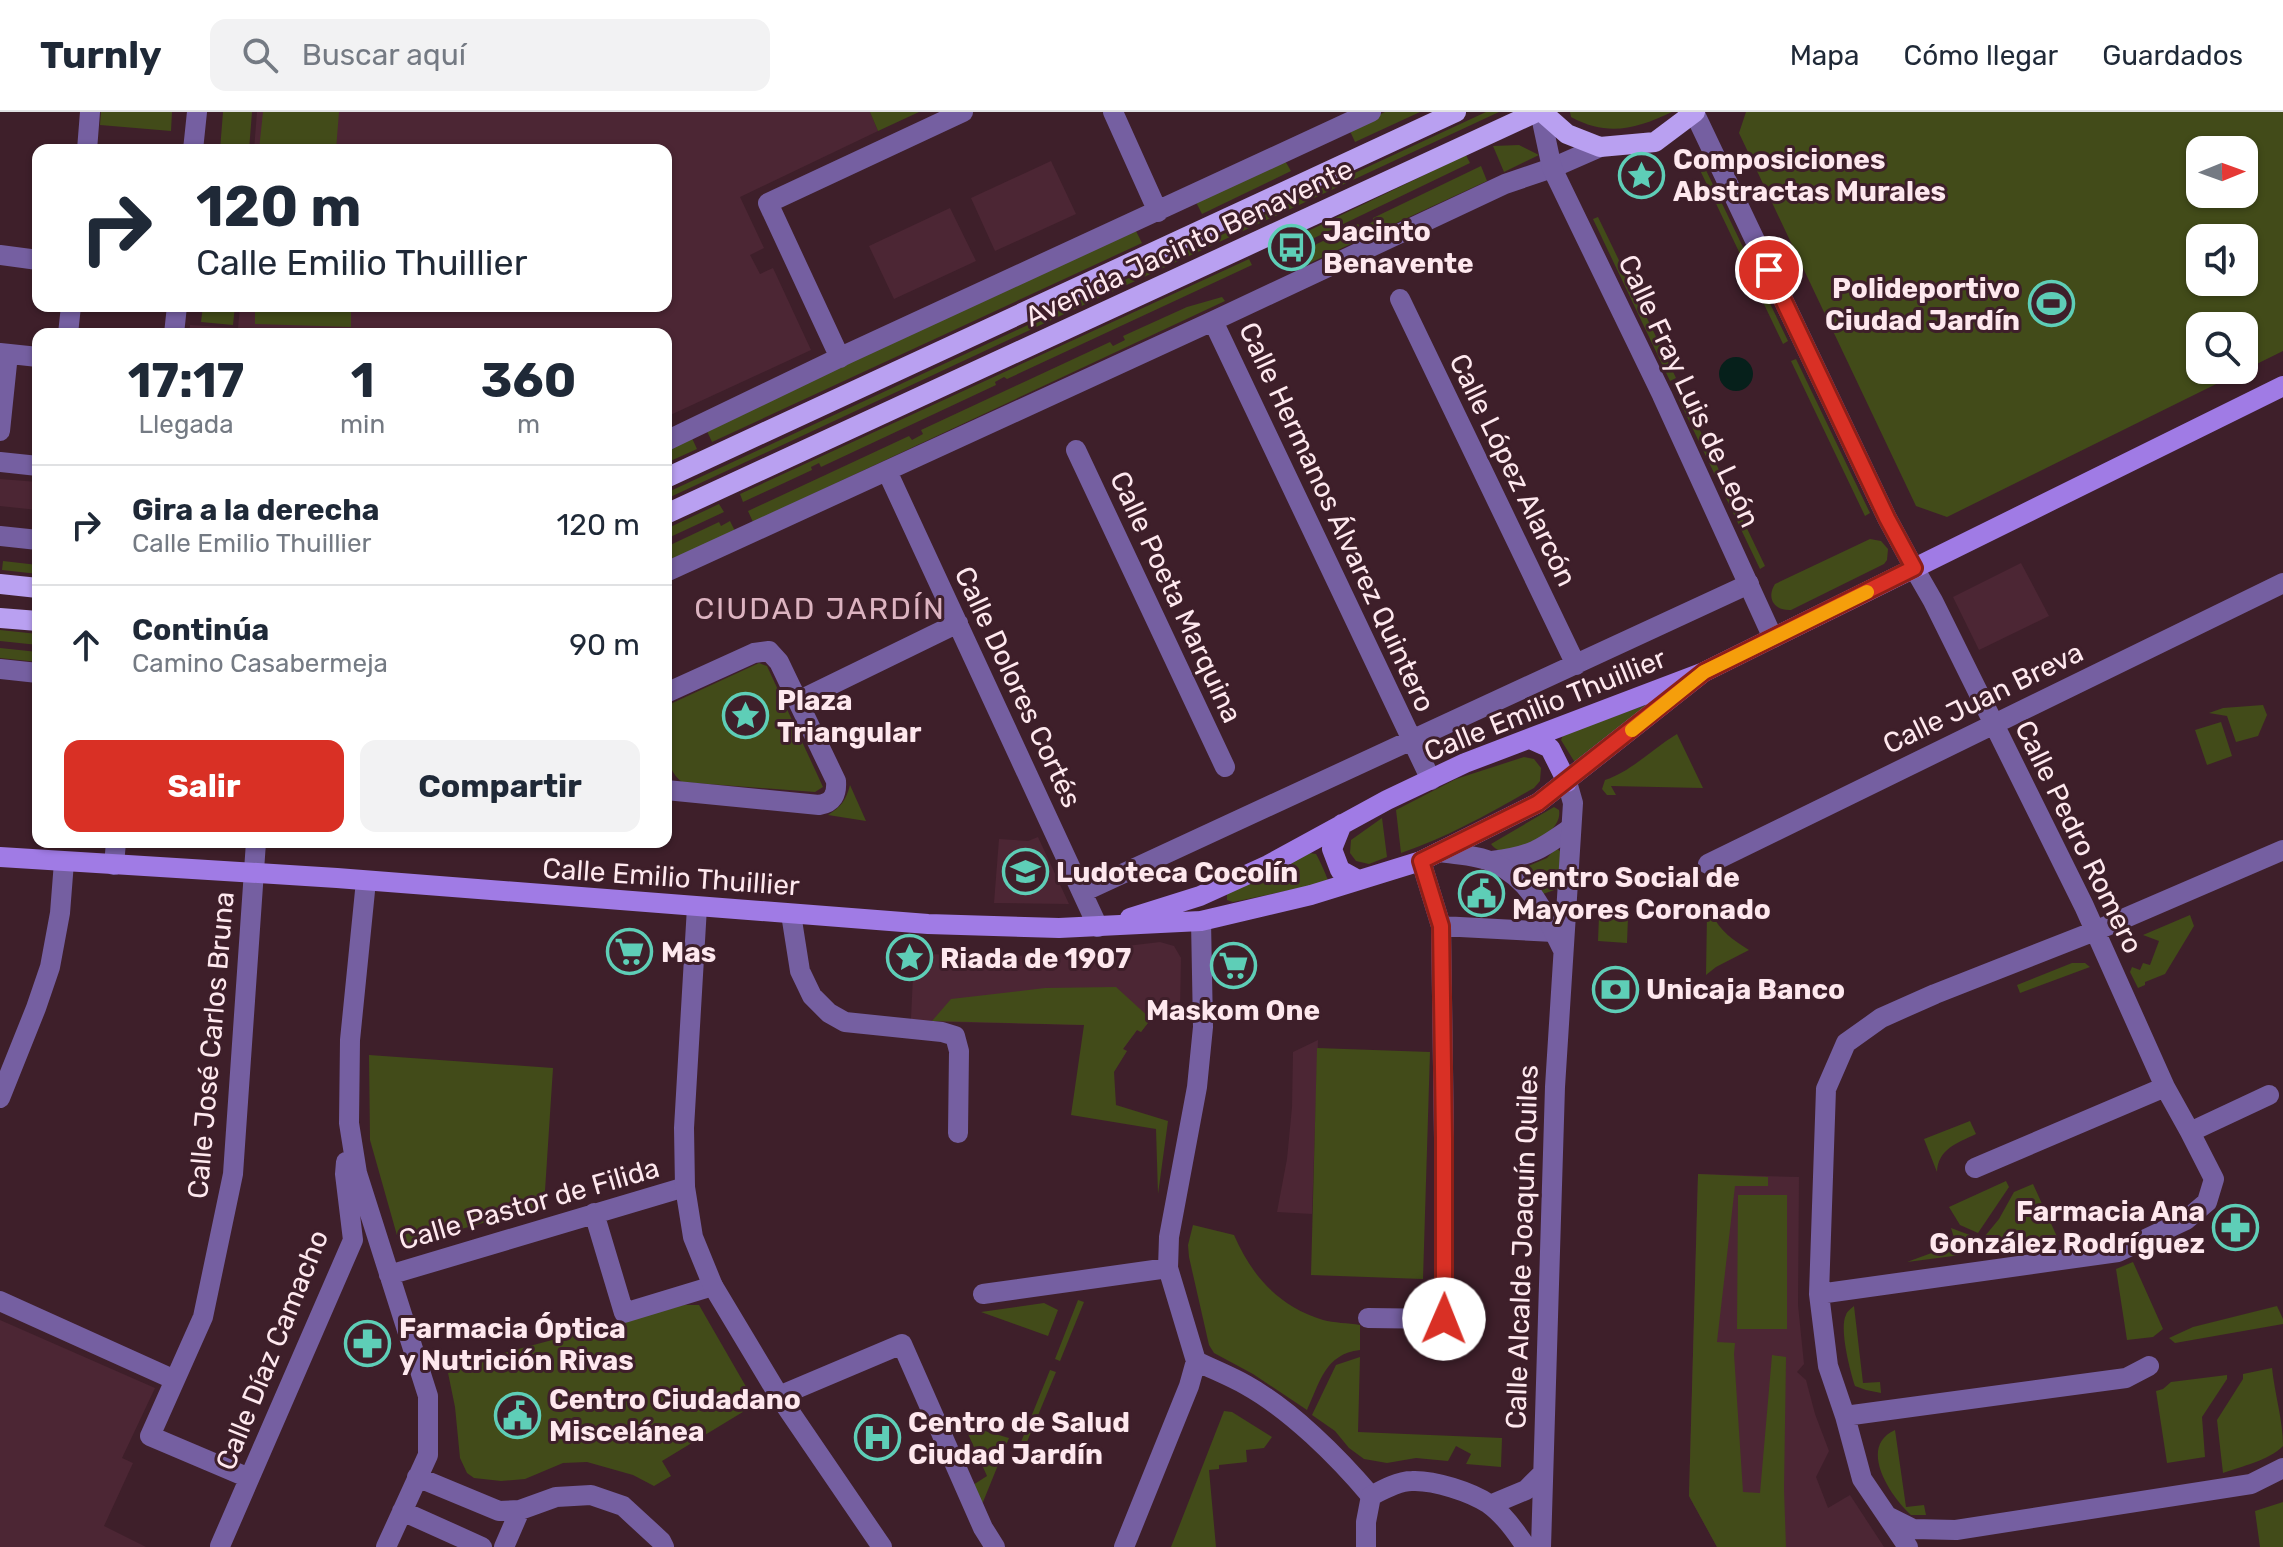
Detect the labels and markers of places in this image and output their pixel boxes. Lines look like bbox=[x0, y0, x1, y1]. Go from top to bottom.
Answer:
place label: Composiciones Abstractas Murales bbox=[1673, 143, 1946, 208]
place icon: Composiciones Abstractas Murales bbox=[1618, 151, 1666, 199]
place label: Jacinto Benavente bbox=[1323, 215, 1474, 280]
bus stop icon: Jacinto Benavente bbox=[1268, 223, 1316, 271]
pin bbox=[1735, 236, 1803, 304]
place label: Polideportivo Ciudad Jardín bbox=[1825, 272, 2020, 337]
sports icon: Polideportivo Ciudad Jardín bbox=[2027, 280, 2075, 328]
place label: Plaza Triangular bbox=[777, 684, 922, 749]
place icon: Plaza Triangular bbox=[722, 692, 770, 740]
school or university icon: Ludoteca Cocolín bbox=[1001, 848, 1049, 896]
place label: Ludoteca Cocolín bbox=[1056, 856, 1298, 889]
place label: Centro Social de Mayores Coronado bbox=[1512, 861, 1771, 926]
public building icon: Centro Social de Mayores Coronado bbox=[1457, 869, 1505, 917]
supermarket icon: Mas bbox=[606, 928, 654, 976]
place icon: Riada de 1907 bbox=[885, 934, 933, 982]
place label: Mas bbox=[661, 936, 716, 969]
place label: Riada de 1907 bbox=[940, 942, 1131, 975]
supermarket icon: Maskom One bbox=[1209, 942, 1257, 990]
bank icon: Unicaja Banco bbox=[1591, 965, 1639, 1013]
place label: Unicaja Banco bbox=[1646, 973, 1845, 1006]
place label: Maskom One bbox=[1146, 994, 1320, 1027]
place label: Farmacia Ana González Rodríguez bbox=[1929, 1195, 2205, 1260]
pharmacy icon: Farmacia Ana González Rodríguez bbox=[2212, 1203, 2260, 1251]
place label: Farmacia Óptica y Nutrición Rivas bbox=[399, 1312, 634, 1377]
pharmacy icon: Farmacia Óptica y Nutrición Rivas bbox=[344, 1320, 392, 1368]
place label: Centro Ciudadano Miscelánea bbox=[549, 1383, 801, 1448]
public building icon: Centro Ciudadano Miscelánea bbox=[494, 1391, 542, 1439]
place label: Centro de Salud Ciudad Jardín bbox=[908, 1406, 1130, 1471]
hospital icon: Centro de Salud Ciudad Jardín bbox=[853, 1414, 901, 1462]

